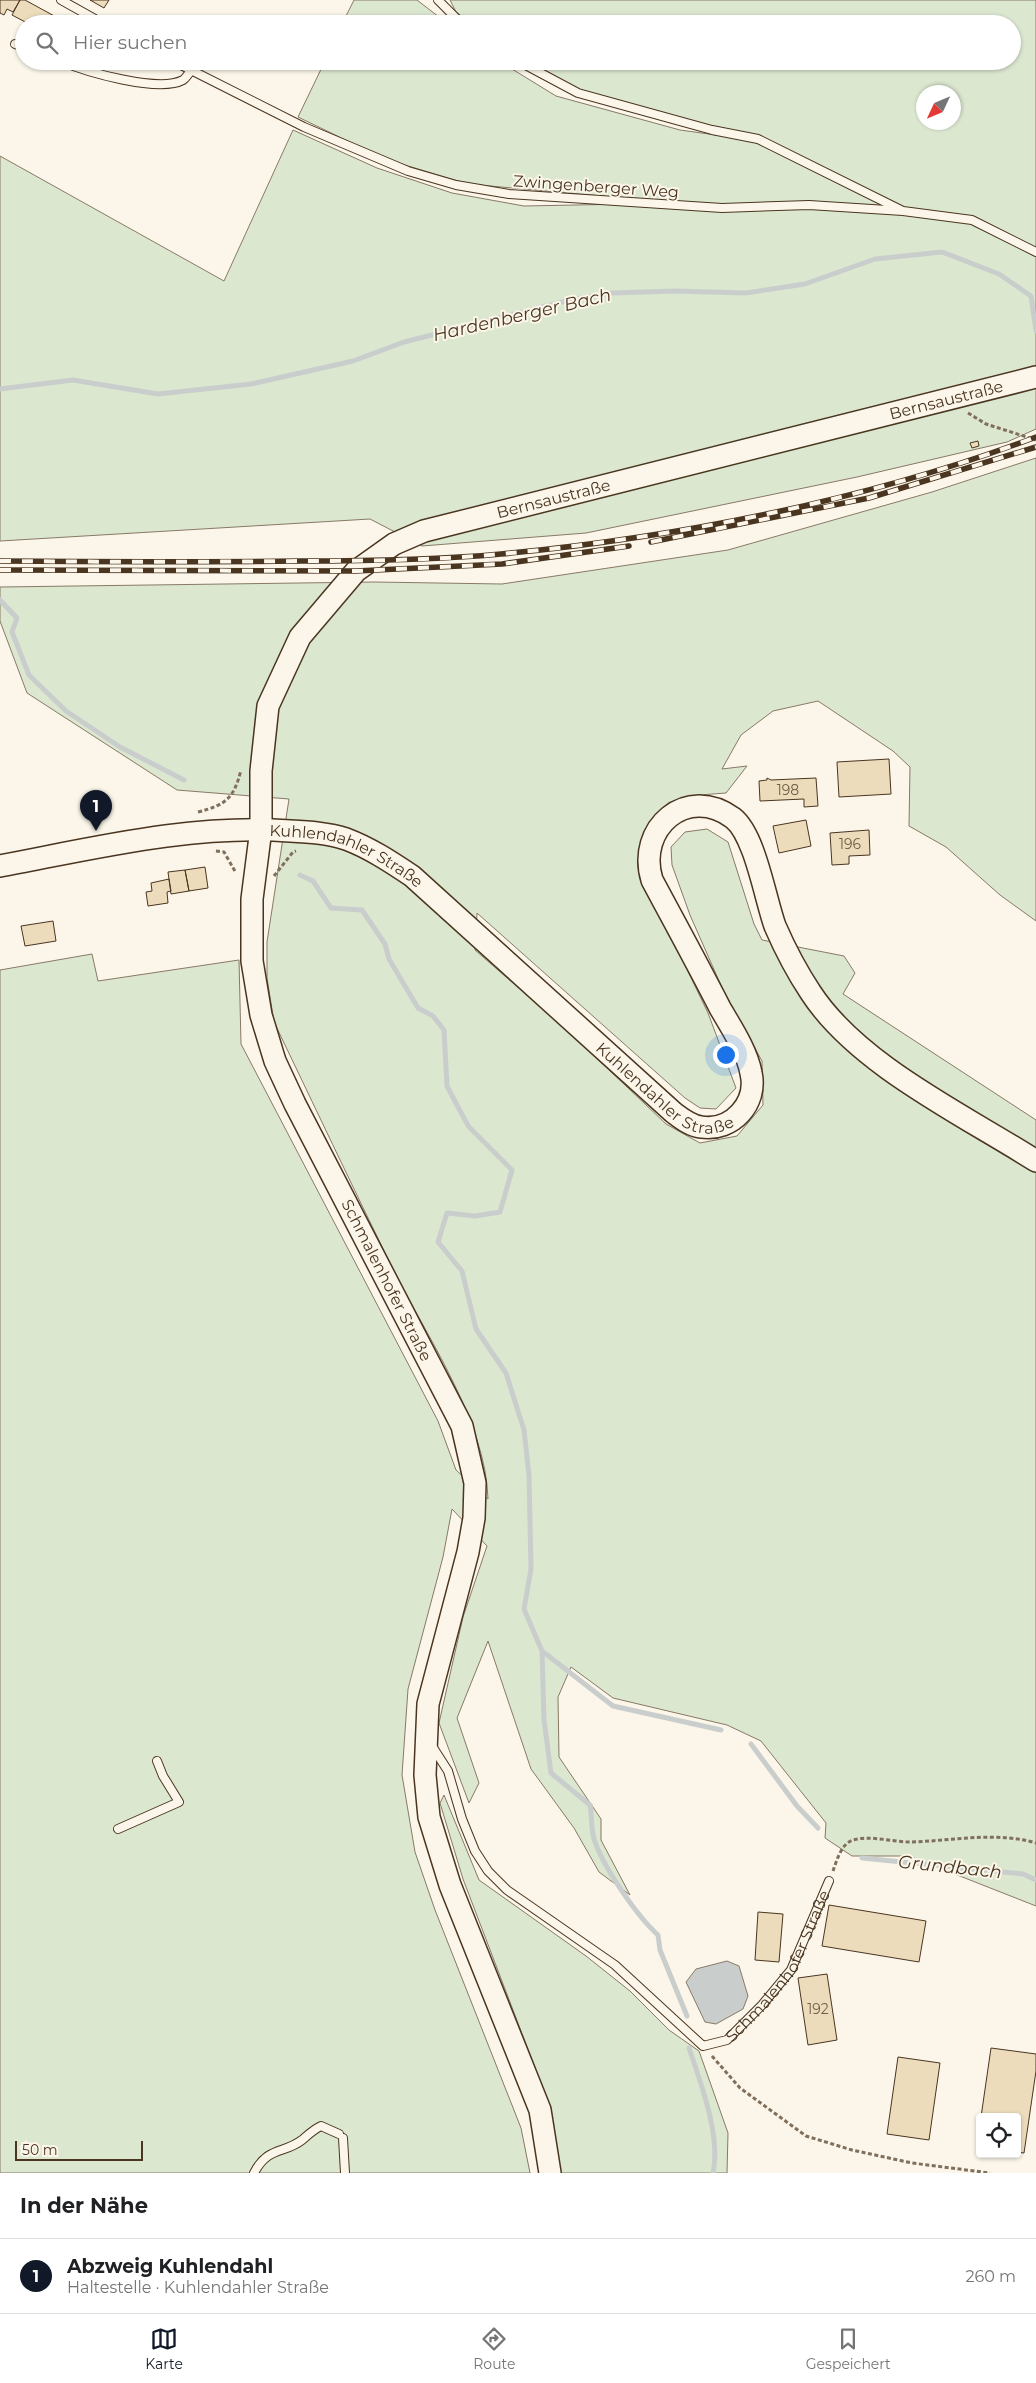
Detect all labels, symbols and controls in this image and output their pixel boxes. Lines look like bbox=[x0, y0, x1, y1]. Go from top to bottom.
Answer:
search box bbox=[15, 15, 1021, 70]
icon: search bbox=[33, 29, 61, 57]
text: Hier suchen bbox=[73, 31, 187, 54]
north arrow bbox=[916, 85, 961, 130]
street label: Zwingenberger Weg bbox=[512, 171, 680, 202]
water label: Hardenberger Bach bbox=[431, 284, 613, 346]
street label: Bernsaustraße bbox=[887, 377, 1005, 424]
street label: Bernsaustraße bbox=[495, 475, 612, 522]
house number: 198 bbox=[777, 781, 799, 799]
pin: 1 bbox=[80, 790, 112, 831]
street label: Kuhlendahler Straße bbox=[269, 821, 427, 891]
house number: 196 bbox=[839, 835, 862, 853]
street label: Kuhlendahler Straße bbox=[592, 1038, 737, 1138]
your location bbox=[713, 1042, 739, 1068]
street label: Schmalenhofer Straße bbox=[337, 1196, 436, 1364]
water label: Grundbach bbox=[897, 1851, 1003, 1883]
street label: Schmalenhofer Straße bbox=[722, 1887, 834, 2046]
house number: 192 bbox=[807, 2000, 829, 2018]
map controls bbox=[976, 2113, 1021, 2158]
button: locate bbox=[976, 2113, 1021, 2158]
scale bar bbox=[15, 2138, 142, 2161]
text: 50 m bbox=[22, 2141, 58, 2159]
text: In der Nähe bbox=[20, 2193, 148, 2218]
text: Abzweig Kuhlendahl bbox=[67, 2255, 273, 2278]
text: 1 bbox=[33, 2267, 39, 2286]
text: 260 m bbox=[965, 2267, 1016, 2286]
text: Haltestelle · Kuhlendahler Straße bbox=[67, 2278, 329, 2297]
tab: Karte bbox=[145, 2325, 183, 2373]
tab: Route bbox=[473, 2325, 515, 2373]
tab: Gespeichert bbox=[806, 2325, 891, 2373]

